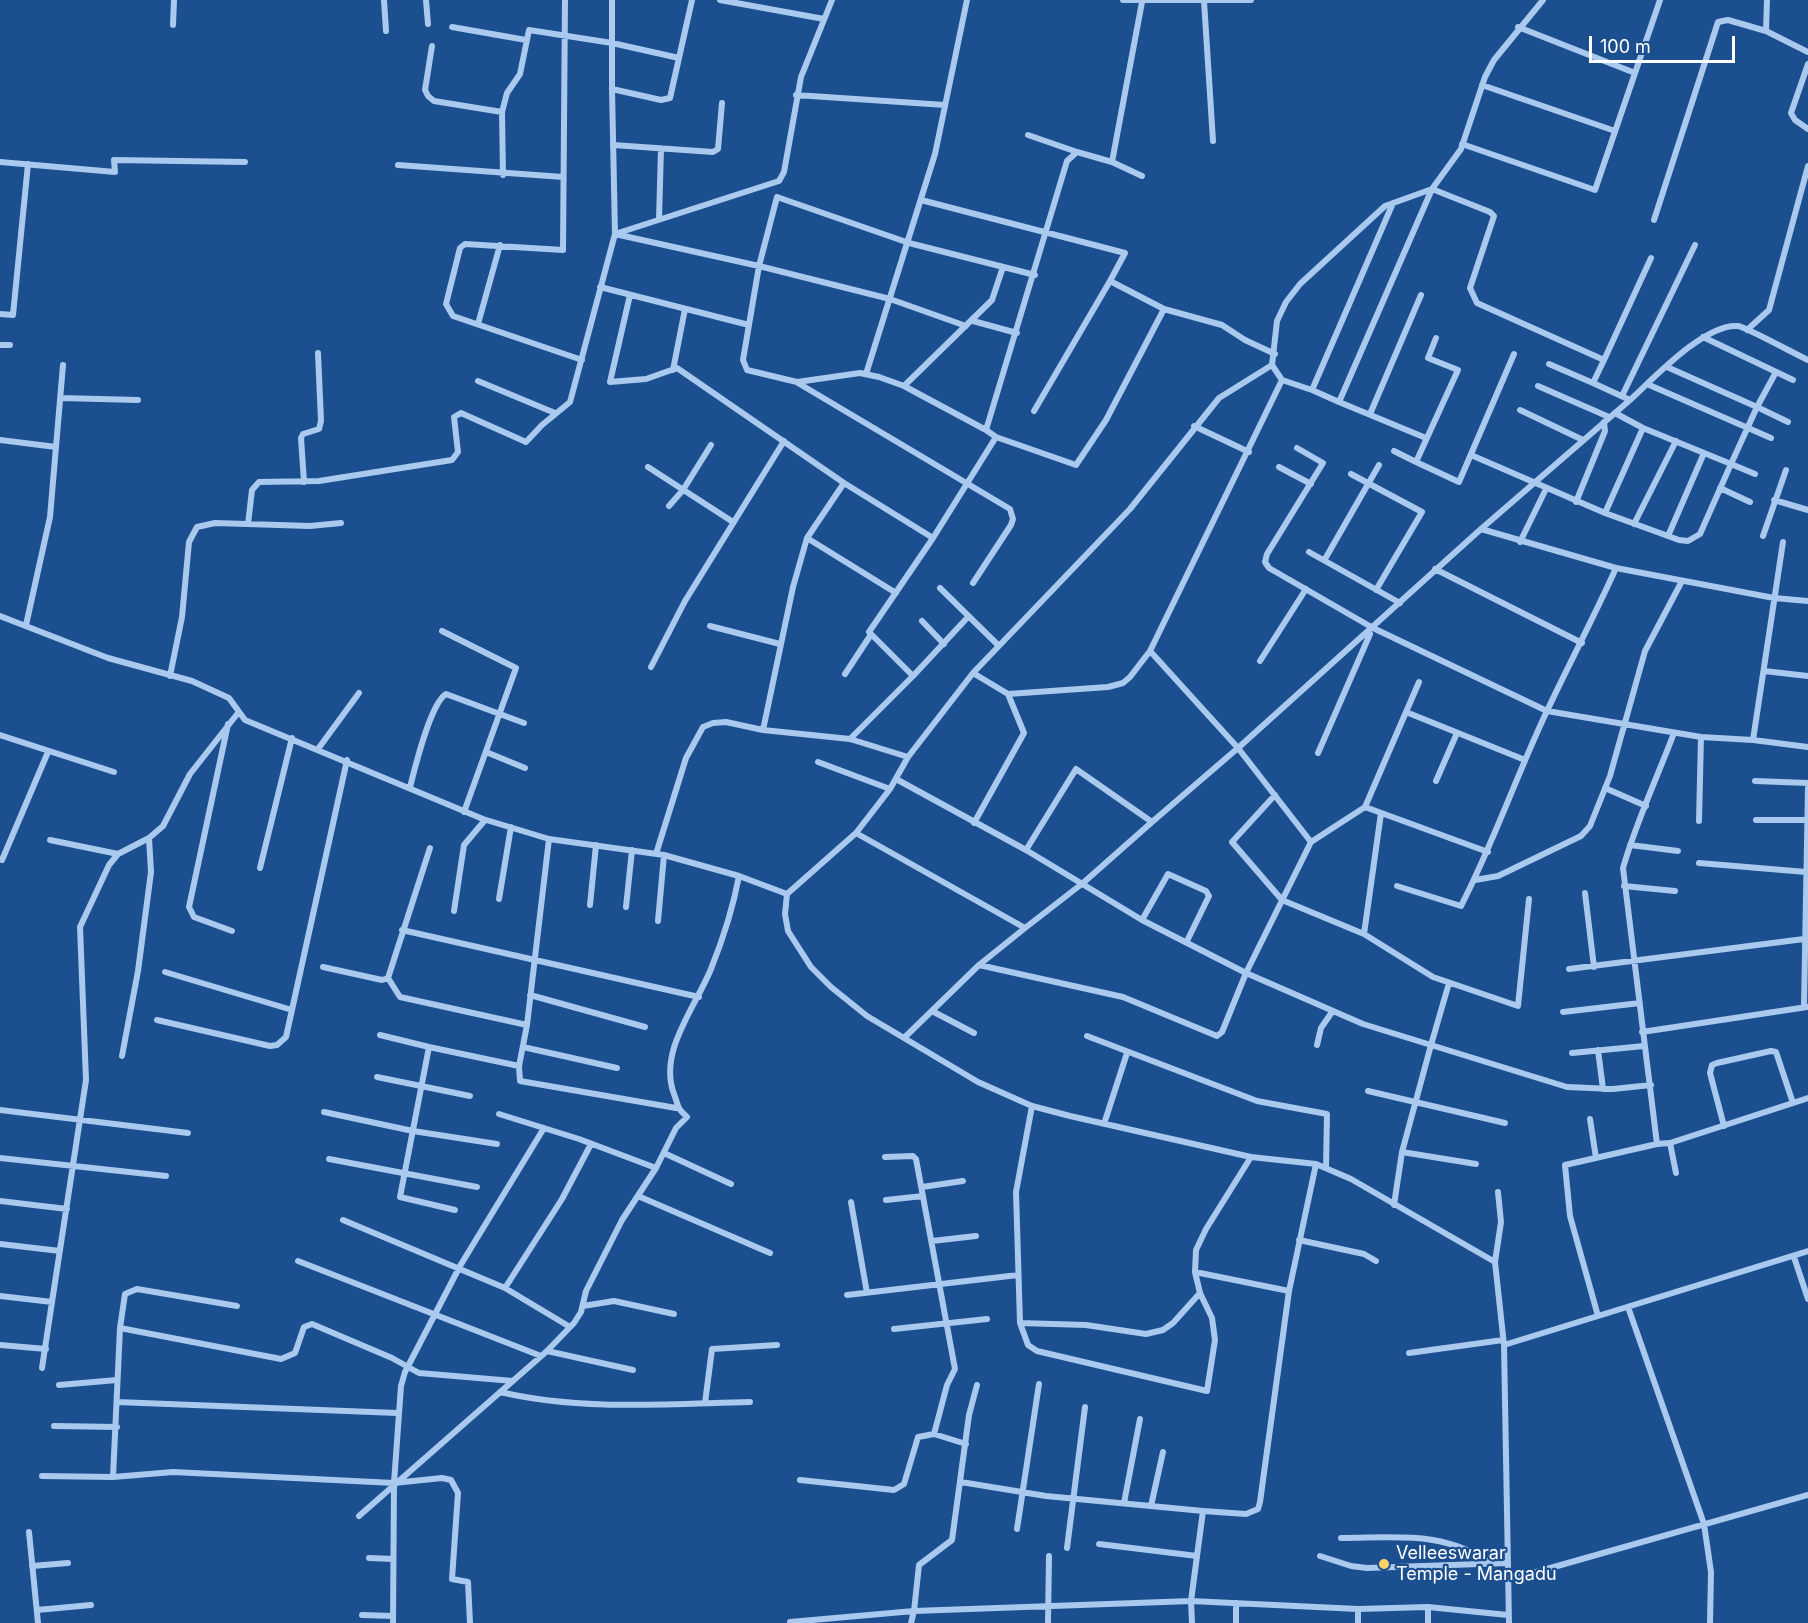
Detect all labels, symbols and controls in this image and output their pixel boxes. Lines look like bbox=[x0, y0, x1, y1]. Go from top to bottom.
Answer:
scale bar bbox=[1592, 24, 1738, 62]
text: 100 m bbox=[1600, 36, 1651, 57]
place label: Velleeswarar Temple - Mangadu bbox=[1396, 1543, 1557, 1586]
marker: Velleeswarar Temple - Mangadu bbox=[1377, 1557, 1391, 1571]

